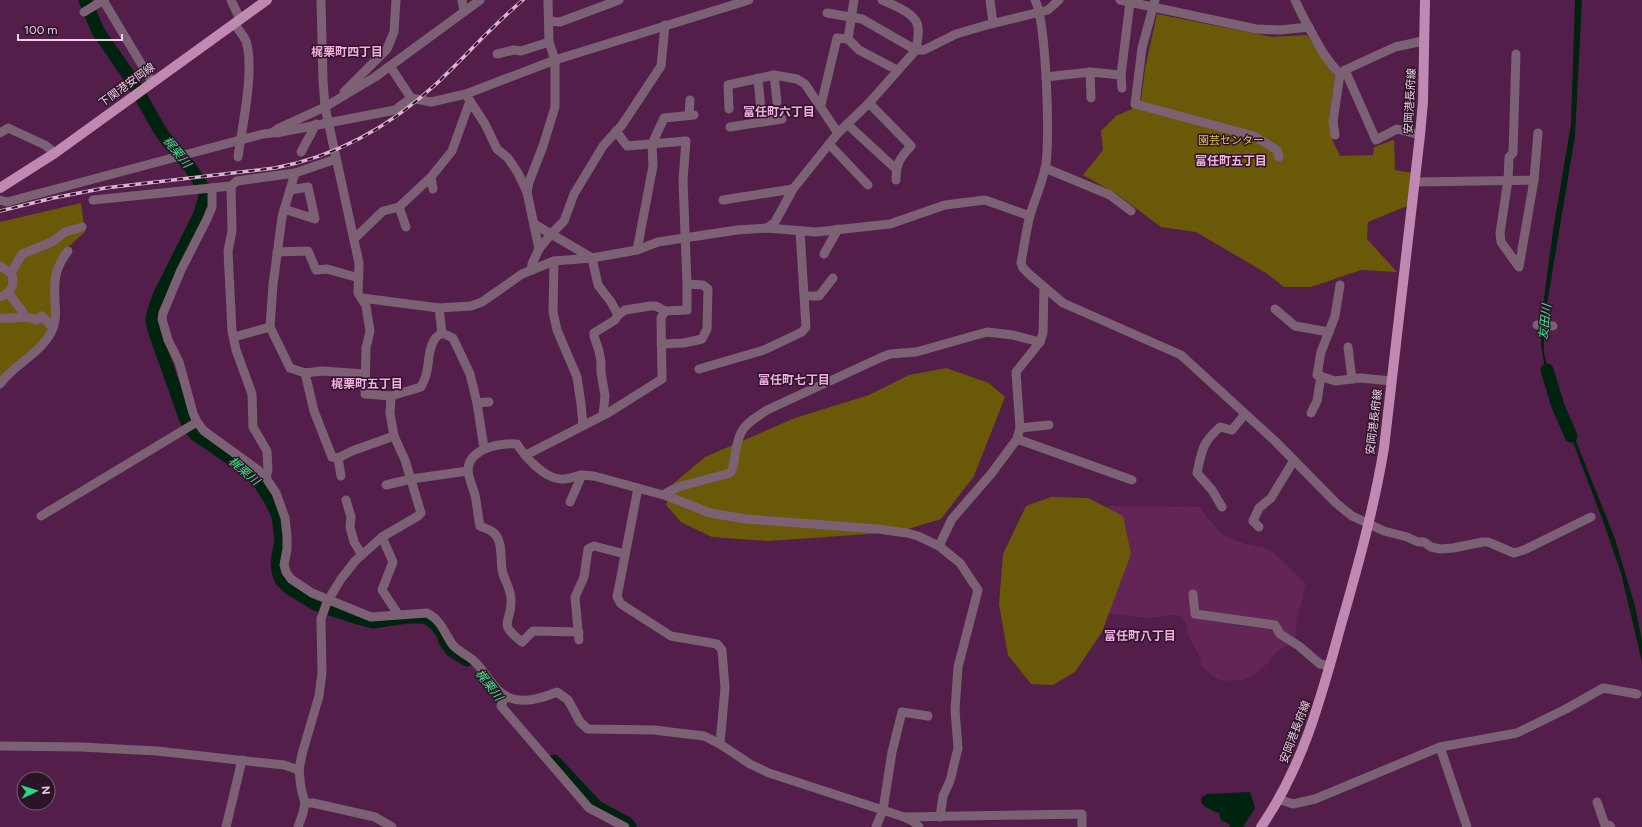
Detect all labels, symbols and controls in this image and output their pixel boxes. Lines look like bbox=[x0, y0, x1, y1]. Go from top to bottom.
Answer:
scale bar bbox=[18, 16, 122, 42]
text: 100 m bbox=[24, 23, 58, 37]
district label: 梶栗町四丁目 bbox=[311, 45, 383, 59]
street label: 下関港安岡線 bbox=[96, 60, 158, 110]
street label: 安岡港長府線 bbox=[1402, 68, 1418, 134]
district label: 富任町六丁目 bbox=[743, 105, 815, 119]
water label: 梶栗川 bbox=[160, 134, 195, 172]
park label: 園芸センター bbox=[1198, 134, 1264, 147]
district label: 富任町五丁目 bbox=[1195, 154, 1267, 168]
water label: 友田川 bbox=[1536, 301, 1554, 341]
district label: 富任町七丁目 bbox=[758, 373, 830, 387]
district label: 梶栗町五丁目 bbox=[331, 377, 403, 391]
street label: 安岡港長府線 bbox=[1364, 388, 1384, 456]
water label: 梶栗川 bbox=[226, 454, 264, 489]
district label: 富任町八丁目 bbox=[1104, 629, 1176, 643]
water label: 梶栗川 bbox=[472, 667, 507, 705]
street label: 安岡港長府線 bbox=[1277, 699, 1313, 765]
north arrow bbox=[16, 771, 56, 811]
text: N bbox=[39, 786, 52, 795]

